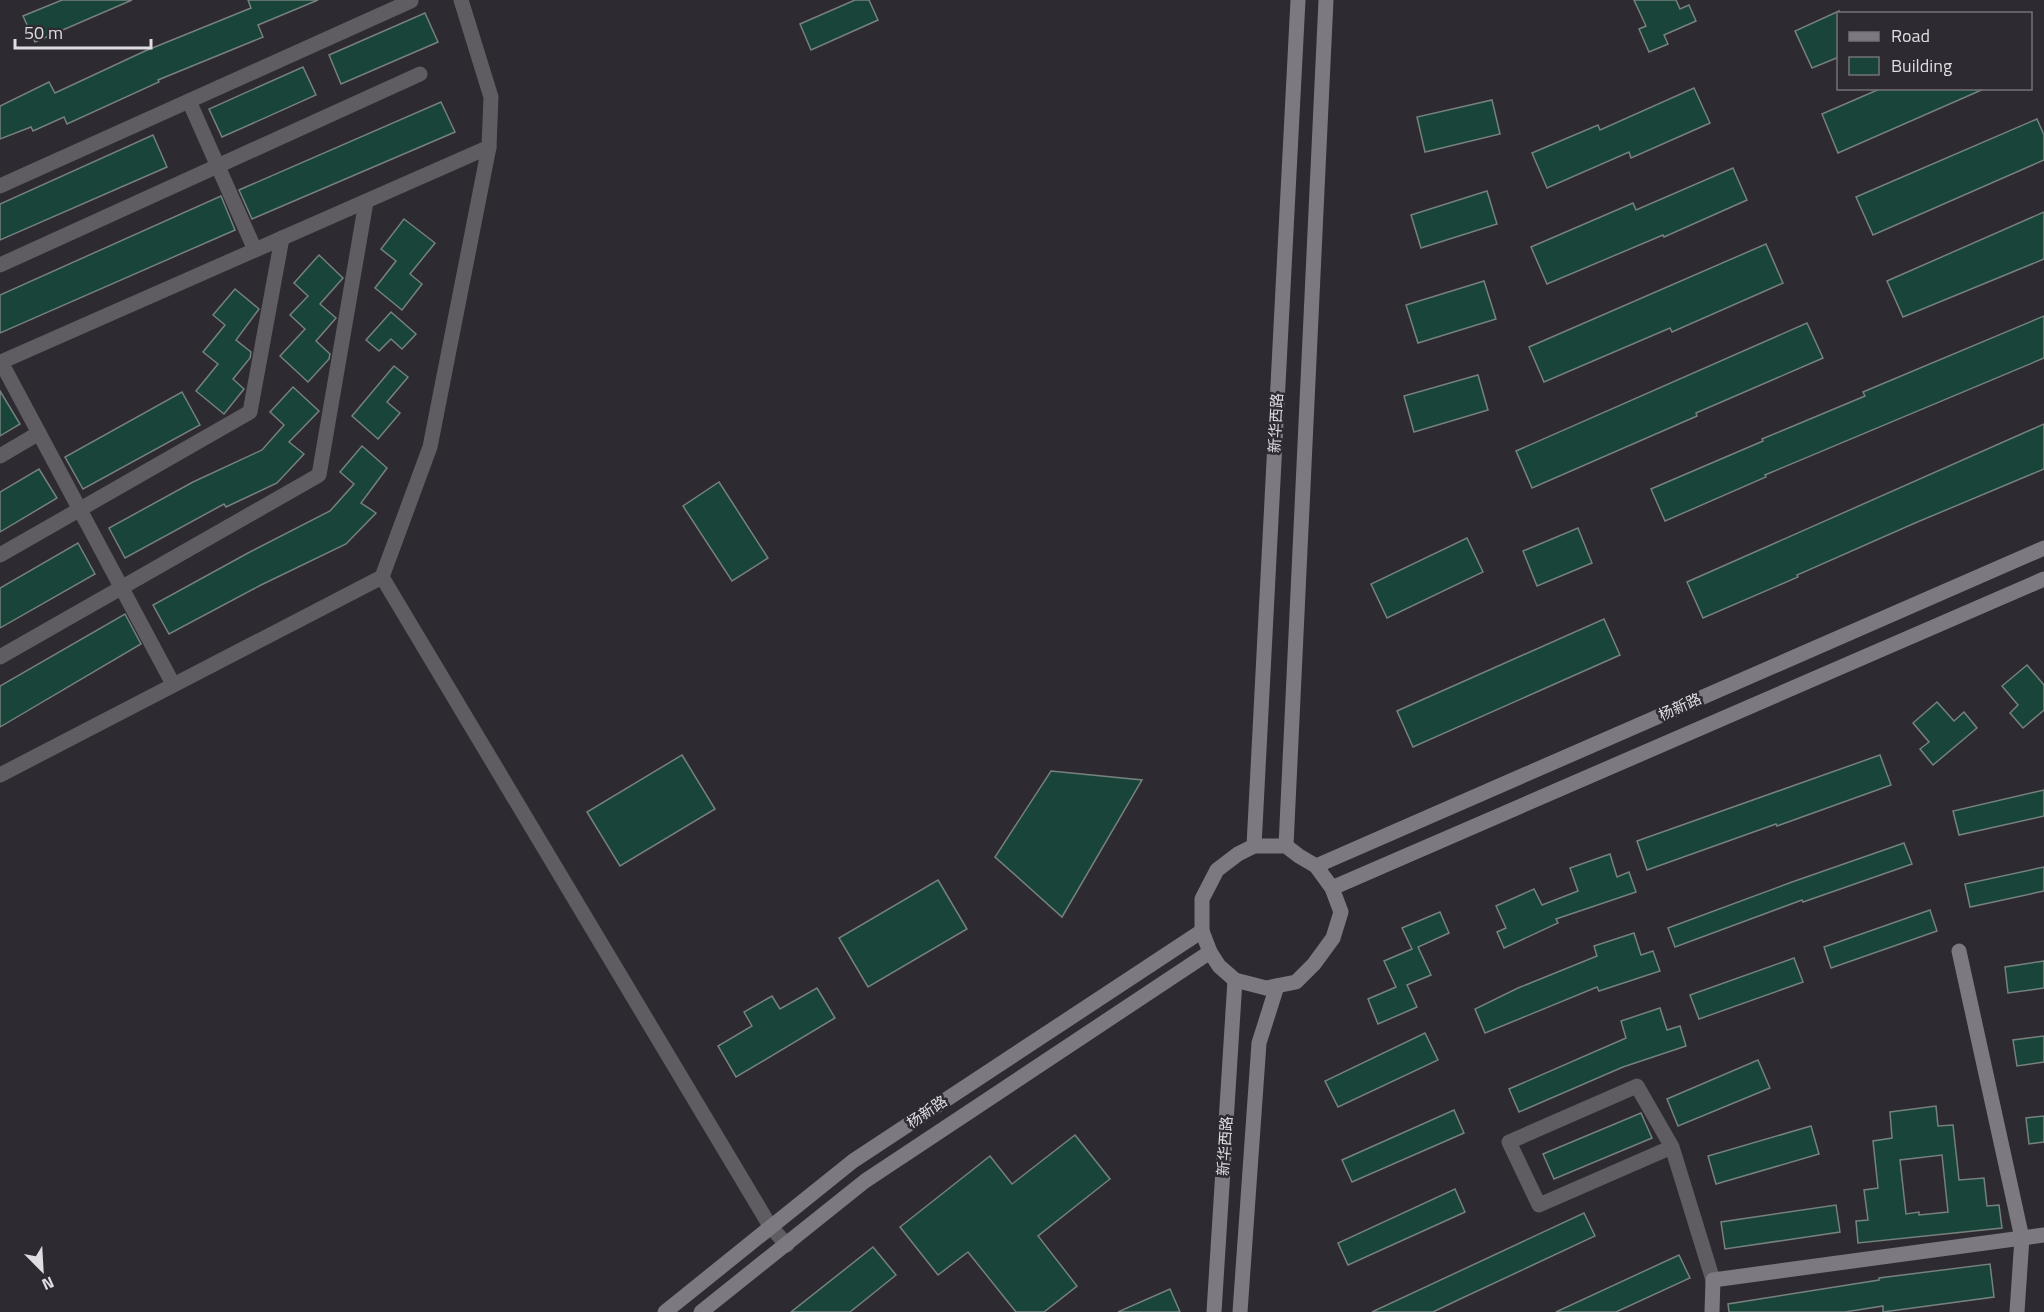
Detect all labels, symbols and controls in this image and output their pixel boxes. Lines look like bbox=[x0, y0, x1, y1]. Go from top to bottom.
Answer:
scale bar bbox=[15, 12, 152, 50]
legend bbox=[1837, 12, 2032, 90]
text: 50 m bbox=[24, 19, 63, 46]
text: Road bbox=[1891, 22, 1930, 49]
text: Building bbox=[1891, 52, 1952, 79]
street label: 新华西路 bbox=[1262, 392, 1289, 454]
street label: 杨新路 bbox=[1655, 687, 1705, 726]
street label: 杨新路 bbox=[902, 1089, 952, 1134]
street label: 新华西路 bbox=[1211, 1115, 1238, 1177]
north arrow bbox=[12, 1240, 72, 1300]
text: N bbox=[38, 1270, 58, 1297]

